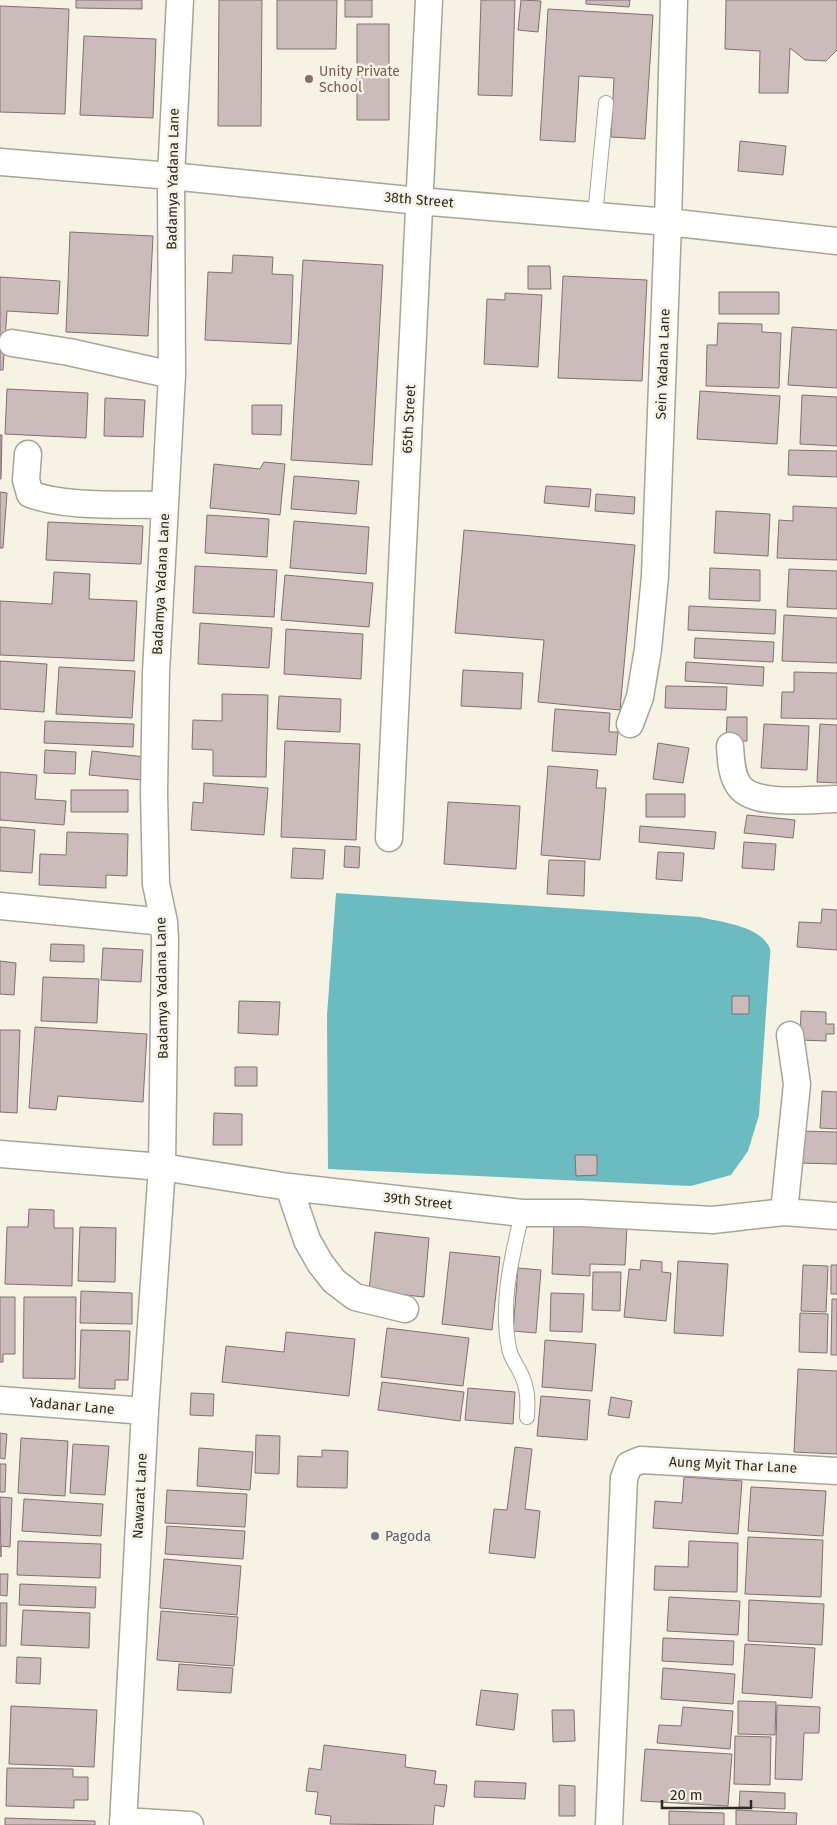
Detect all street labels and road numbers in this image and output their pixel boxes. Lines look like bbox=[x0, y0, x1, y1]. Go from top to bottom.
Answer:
street label: Badamya Yadana Lane bbox=[163, 108, 183, 250]
street label: 38th Street bbox=[384, 188, 455, 212]
street label: Sein Yadana Lane bbox=[653, 308, 673, 420]
street label: 65th Street bbox=[399, 383, 419, 454]
street label: Badamya Yadana Lane bbox=[149, 513, 173, 655]
street label: Badamya Yadana Lane bbox=[152, 917, 172, 1059]
street label: 39th Street bbox=[383, 1189, 454, 1213]
street label: Yadanar Lane bbox=[29, 1394, 115, 1418]
street label: Nawarat Lane bbox=[129, 1453, 151, 1539]
street label: Aung Myit Thar Lane bbox=[668, 1453, 798, 1477]

